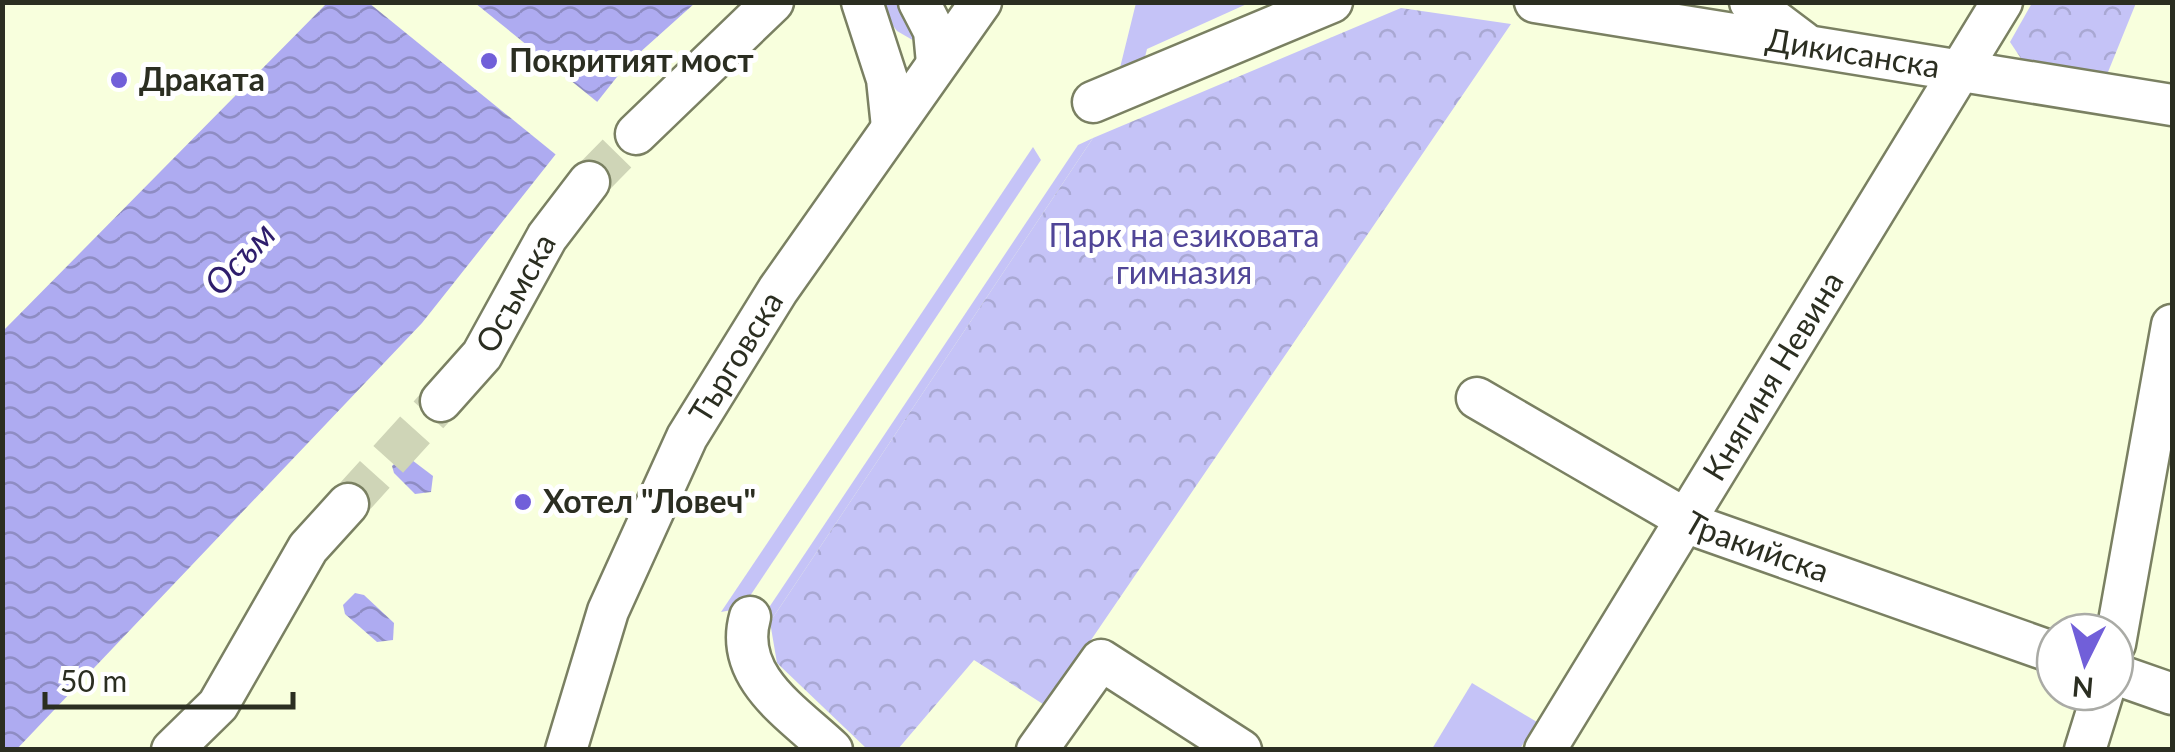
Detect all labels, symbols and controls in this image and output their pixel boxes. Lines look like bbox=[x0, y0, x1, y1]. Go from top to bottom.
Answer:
street label: Дикисанска bbox=[1764, 19, 1943, 85]
place label: Покритият мост bbox=[509, 40, 754, 79]
marker: Покритият мост bbox=[478, 50, 500, 72]
place label: Драката bbox=[139, 59, 265, 98]
marker: Драката bbox=[108, 69, 130, 91]
water label: Осъм bbox=[194, 212, 283, 303]
park label: Парк на езиковата гимназия bbox=[1049, 215, 1319, 291]
street label: Осъмска bbox=[466, 226, 563, 359]
street label: Княгиня Невина bbox=[1693, 264, 1851, 487]
street label: Търговска bbox=[680, 284, 790, 429]
place label: Хотел "Ловеч" bbox=[543, 481, 756, 520]
marker: Хотел "Ловеч" bbox=[512, 491, 534, 513]
street label: Тракийска bbox=[1678, 502, 1835, 590]
north arrow bbox=[2035, 612, 2135, 712]
scale bar bbox=[45, 647, 292, 709]
text: 50 m bbox=[60, 662, 127, 698]
text: N bbox=[2071, 670, 2095, 706]

